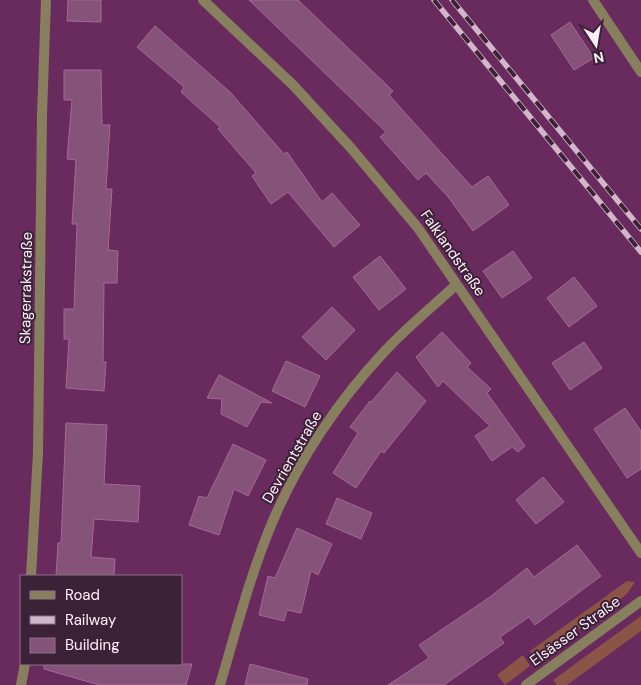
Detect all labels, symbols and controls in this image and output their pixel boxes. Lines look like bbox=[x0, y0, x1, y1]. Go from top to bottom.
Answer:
north arrow bbox=[571, 20, 621, 70]
text: N bbox=[592, 48, 606, 68]
street label: Falklandstraße bbox=[416, 206, 490, 300]
street label: Skagerrakstraße bbox=[15, 232, 37, 344]
street label: Devrientstraße bbox=[257, 407, 327, 507]
legend bbox=[20, 575, 182, 665]
text: Road bbox=[65, 585, 100, 605]
street label: Elsässer Straße bbox=[526, 591, 624, 671]
text: Railway bbox=[65, 610, 117, 630]
text: Building bbox=[65, 635, 120, 655]

